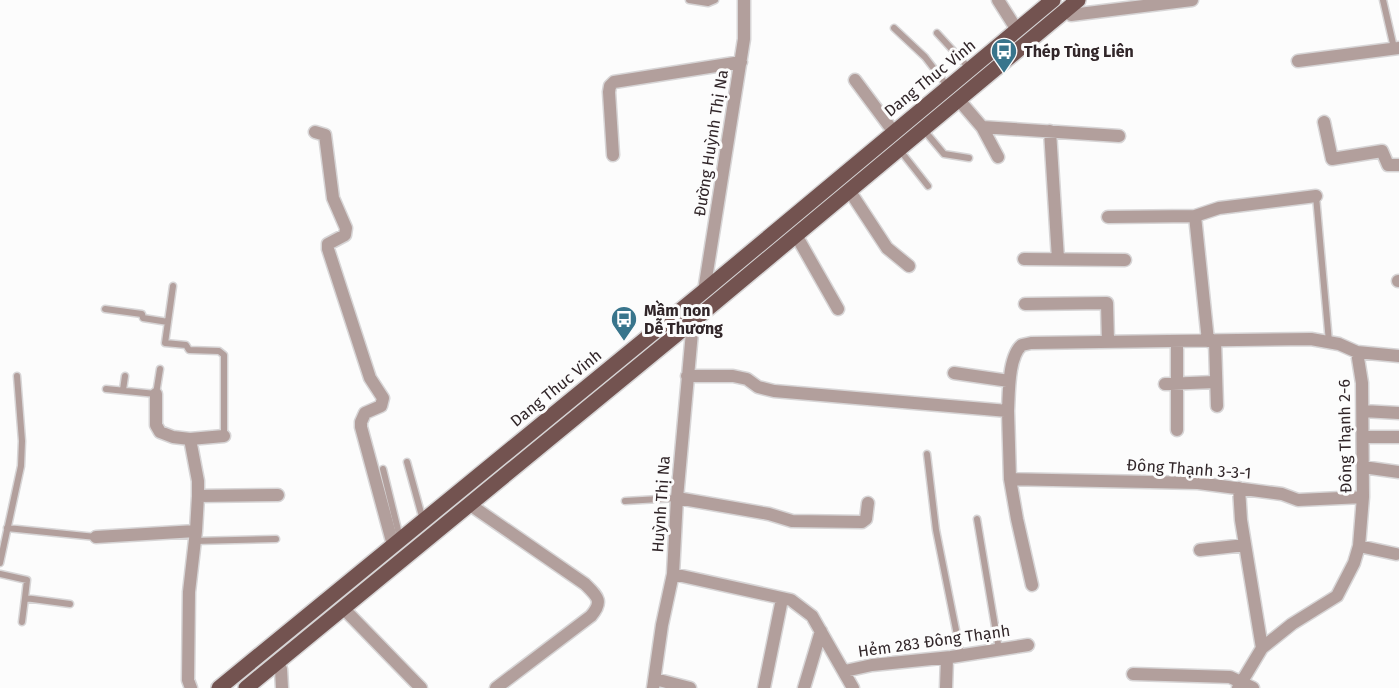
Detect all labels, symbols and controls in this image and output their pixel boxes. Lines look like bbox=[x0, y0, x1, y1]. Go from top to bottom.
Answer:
street label: Dang Thuc Vinh bbox=[881, 35, 979, 121]
bus stop icon: Thép Tùng Liên bbox=[989, 36, 1019, 74]
place label: Thép Tùng Liên bbox=[1024, 42, 1134, 61]
street label: Đường Huỳnh Thị Na bbox=[690, 68, 732, 218]
place label: Mầm non Dễ Thương bbox=[644, 300, 723, 338]
bus stop icon: Mầm non Dễ Thương bbox=[609, 304, 639, 342]
street label: Dang Thuc Vinh bbox=[507, 345, 605, 431]
street label: Đông Thạnh 2-6 bbox=[1335, 379, 1355, 493]
street label: Huỳnh Thị Na bbox=[648, 455, 674, 553]
street label: Đông Thạnh 3-3-1 bbox=[1126, 455, 1252, 483]
street label: Hẻm 283 Đông Thạnh bbox=[857, 621, 1011, 661]

